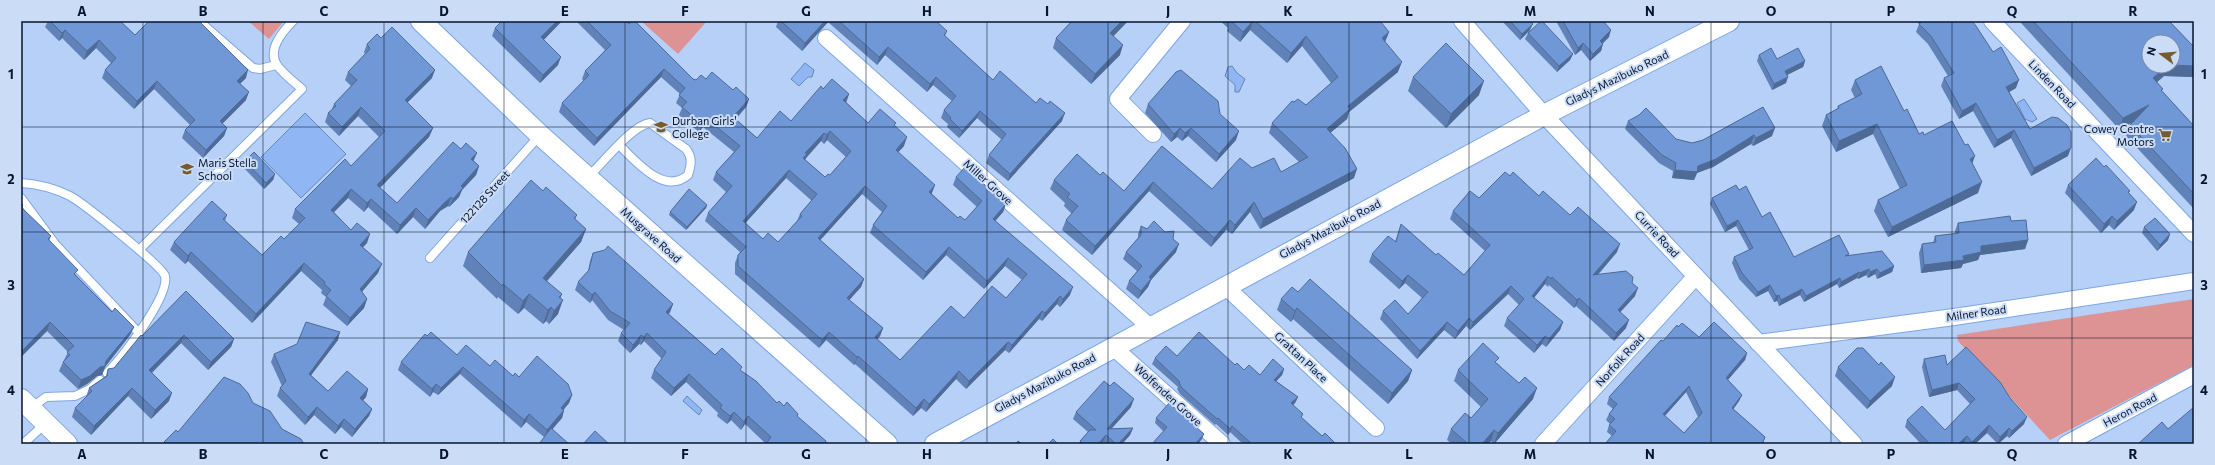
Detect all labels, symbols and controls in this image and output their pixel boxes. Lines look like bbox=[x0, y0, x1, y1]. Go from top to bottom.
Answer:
text: A bbox=[77, 3, 87, 19]
text: B bbox=[199, 3, 208, 19]
text: C bbox=[320, 3, 329, 19]
text: D bbox=[439, 3, 449, 19]
text: E bbox=[561, 3, 569, 19]
text: F bbox=[681, 3, 689, 19]
text: G bbox=[801, 3, 811, 19]
text: H bbox=[922, 3, 932, 19]
text: I bbox=[1045, 3, 1049, 19]
text: J bbox=[1166, 3, 1170, 19]
text: K bbox=[1283, 3, 1293, 19]
text: L bbox=[1405, 3, 1413, 19]
text: M bbox=[1524, 3, 1536, 19]
text: N bbox=[1645, 3, 1655, 19]
text: O bbox=[1766, 3, 1777, 19]
text: P bbox=[1887, 3, 1896, 19]
text: Q bbox=[2007, 3, 2018, 19]
text: R bbox=[2129, 3, 2138, 19]
north arrow bbox=[2141, 34, 2181, 74]
text: N bbox=[2144, 45, 2158, 57]
street label: Gladys Mazibuko Road bbox=[1563, 47, 1670, 108]
street label: Linden Road bbox=[2026, 57, 2078, 110]
text: 1 bbox=[8, 66, 14, 82]
text: 1 bbox=[2201, 66, 2207, 82]
place label: Durban Girls' College bbox=[672, 114, 737, 140]
school or university icon: Durban Girls' College bbox=[653, 119, 669, 135]
place label: Cowey Centre Motors bbox=[2084, 122, 2154, 148]
supermarket icon: Cowey Centre Motors bbox=[2157, 127, 2173, 143]
place label: Maris Stella School bbox=[198, 156, 256, 182]
street label: Miller Grove bbox=[961, 156, 1016, 207]
school or university icon: Maris Stella School bbox=[179, 161, 195, 177]
street label: 122128 Street bbox=[457, 167, 512, 226]
text: 2 bbox=[7, 171, 15, 187]
text: 2 bbox=[2200, 171, 2208, 187]
street label: Gladys Mazibuko Road bbox=[1277, 196, 1383, 261]
street label: Musgrave Road bbox=[619, 204, 684, 265]
street label: Currie Road bbox=[1633, 208, 1682, 260]
text: 3 bbox=[7, 277, 15, 293]
text: 3 bbox=[2200, 277, 2208, 293]
street label: Milner Road bbox=[1945, 302, 2007, 323]
street label: Grattan Place bbox=[1272, 329, 1331, 385]
street label: Norfolk Road bbox=[1593, 331, 1647, 389]
street label: Gladys Mazibuko Road bbox=[992, 350, 1098, 415]
street label: Wolfenden Grove bbox=[1132, 361, 1205, 429]
text: 4 bbox=[7, 382, 15, 398]
text: 4 bbox=[2200, 382, 2208, 398]
street label: Heron Road bbox=[2101, 390, 2159, 429]
text: A bbox=[77, 446, 87, 462]
text: B bbox=[199, 446, 208, 462]
text: C bbox=[320, 446, 329, 462]
text: D bbox=[439, 446, 449, 462]
text: E bbox=[561, 446, 569, 462]
text: F bbox=[681, 446, 689, 462]
text: G bbox=[801, 446, 811, 462]
text: H bbox=[922, 446, 932, 462]
text: I bbox=[1045, 446, 1049, 462]
text: J bbox=[1166, 446, 1170, 462]
text: K bbox=[1283, 446, 1293, 462]
text: L bbox=[1405, 446, 1413, 462]
text: M bbox=[1524, 446, 1536, 462]
text: N bbox=[1645, 446, 1655, 462]
text: O bbox=[1766, 446, 1777, 462]
text: P bbox=[1887, 446, 1896, 462]
text: Q bbox=[2007, 446, 2018, 462]
text: R bbox=[2129, 446, 2138, 462]

